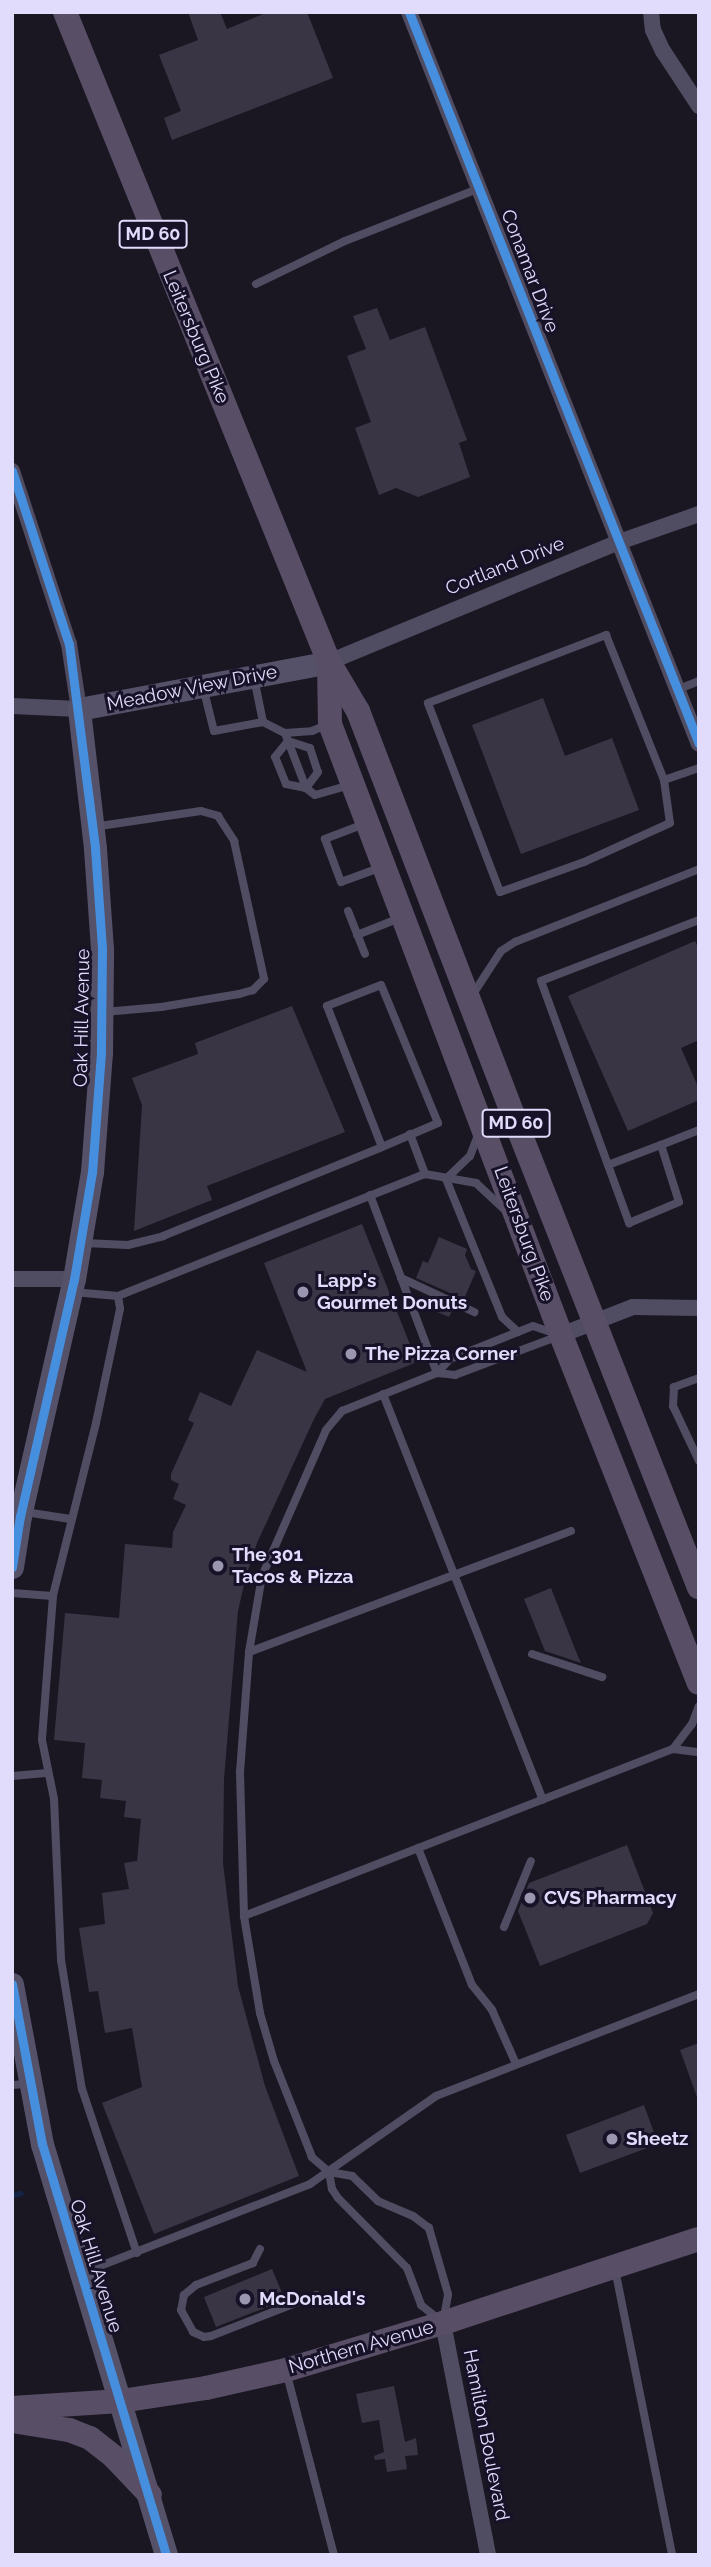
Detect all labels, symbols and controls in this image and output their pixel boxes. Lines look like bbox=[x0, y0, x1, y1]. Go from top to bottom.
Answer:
street label: Conamar Drive bbox=[496, 206, 564, 336]
road number: MD 60 bbox=[118, 220, 188, 248]
street label: Leitersburg Pike bbox=[158, 267, 234, 407]
street label: Cortland Drive bbox=[442, 532, 568, 600]
street label: Meadow View Drive bbox=[104, 660, 280, 716]
street label: Oak Hill Avenue bbox=[69, 948, 95, 1088]
road number: MD 60 bbox=[481, 1108, 551, 1138]
street label: Leitersburg Pike bbox=[489, 1163, 559, 1305]
place label: Lapp's Gourmet Donuts bbox=[317, 1270, 467, 1314]
marker: Lapp's Gourmet Donuts bbox=[295, 1284, 311, 1300]
place label: The Pizza Corner bbox=[365, 1343, 517, 1365]
marker: The Pizza Corner bbox=[343, 1346, 359, 1362]
place label: The 301 Tacos & Pizza bbox=[232, 1544, 354, 1588]
marker: The 301 Tacos & Pizza bbox=[210, 1558, 226, 1574]
place label: CVS Pharmacy bbox=[544, 1887, 677, 1909]
marker: CVS Pharmacy bbox=[522, 1890, 538, 1906]
place label: Sheetz bbox=[626, 2128, 688, 2150]
marker: Sheetz bbox=[604, 2131, 620, 2147]
street label: Oak Hill Avenue bbox=[65, 2196, 127, 2336]
place label: McDonald's bbox=[259, 2288, 365, 2310]
marker: McDonald's bbox=[237, 2291, 253, 2307]
street label: Northern Avenue bbox=[286, 2315, 436, 2379]
street label: Hamilton Boulevard bbox=[458, 2347, 514, 2523]

